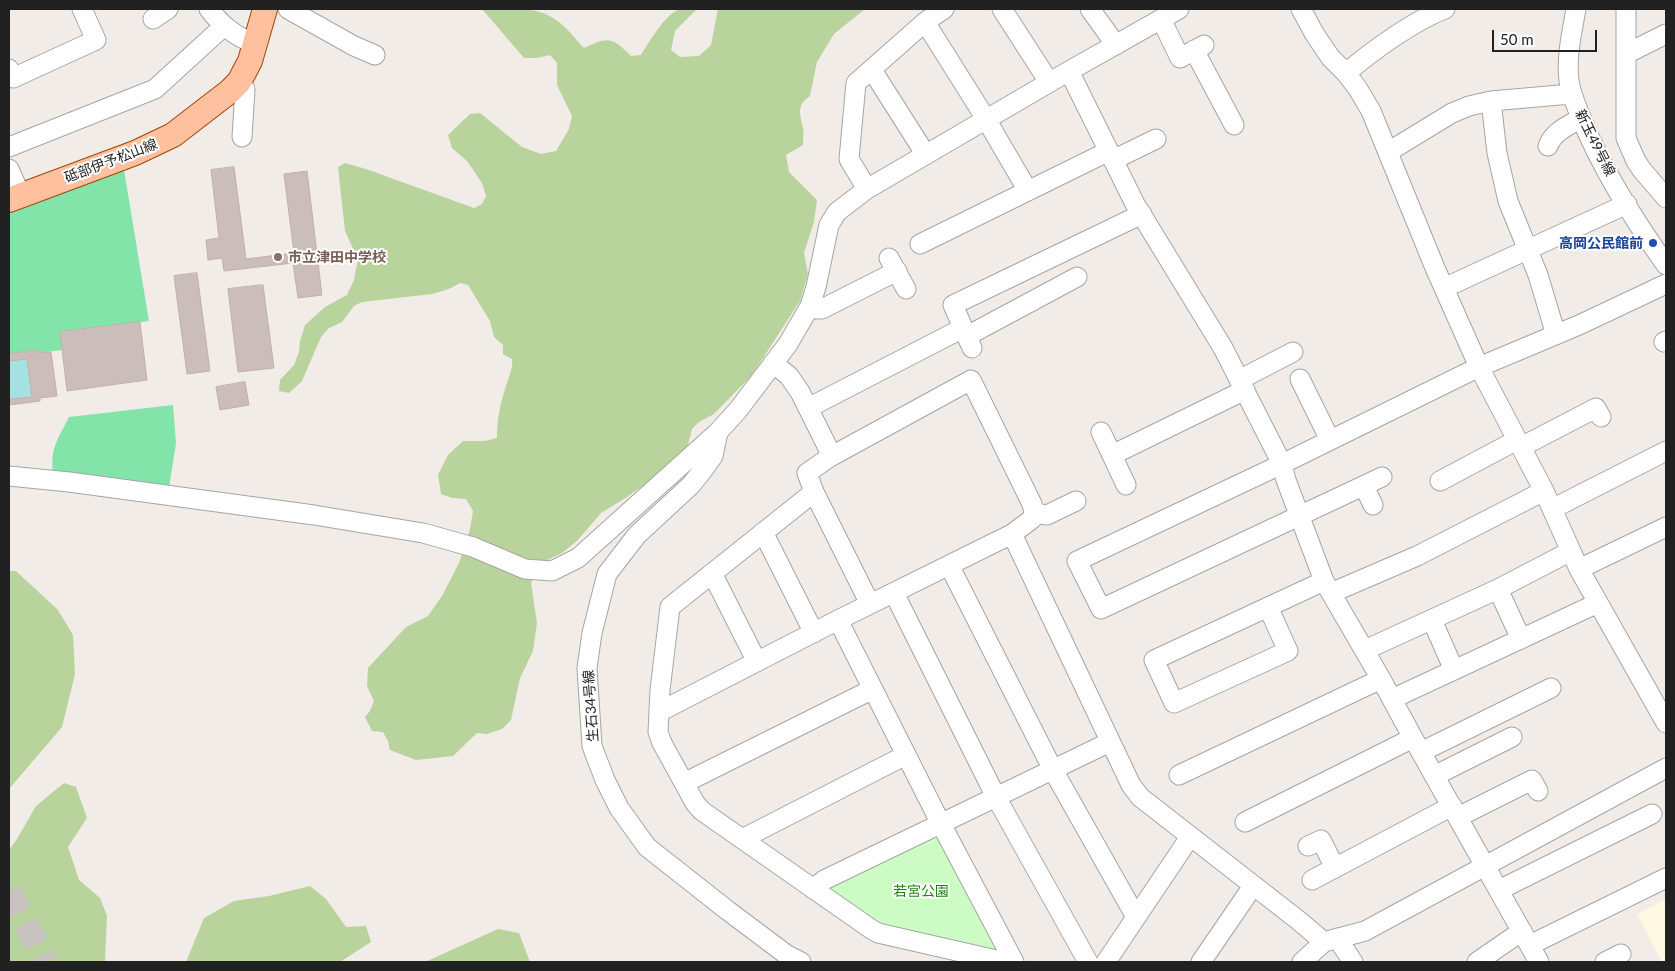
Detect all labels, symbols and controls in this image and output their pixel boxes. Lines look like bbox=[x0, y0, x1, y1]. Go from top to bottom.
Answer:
scale bar bbox=[1495, 20, 1600, 52]
text: 50 m bbox=[1500, 30, 1534, 48]
street label: 新玉49号線 bbox=[1572, 107, 1618, 179]
street label: 砥部伊予松山線 bbox=[62, 136, 160, 186]
place label: 高岡公民館前 bbox=[1559, 235, 1643, 251]
marker: 高岡公民館前 bbox=[1647, 237, 1659, 249]
place label: 市立津田中学校 bbox=[288, 249, 386, 265]
marker: 市立津田中学校 bbox=[272, 251, 284, 263]
street label: 生石34号線 bbox=[580, 669, 602, 743]
park label: 若宮公園 bbox=[893, 883, 949, 899]

